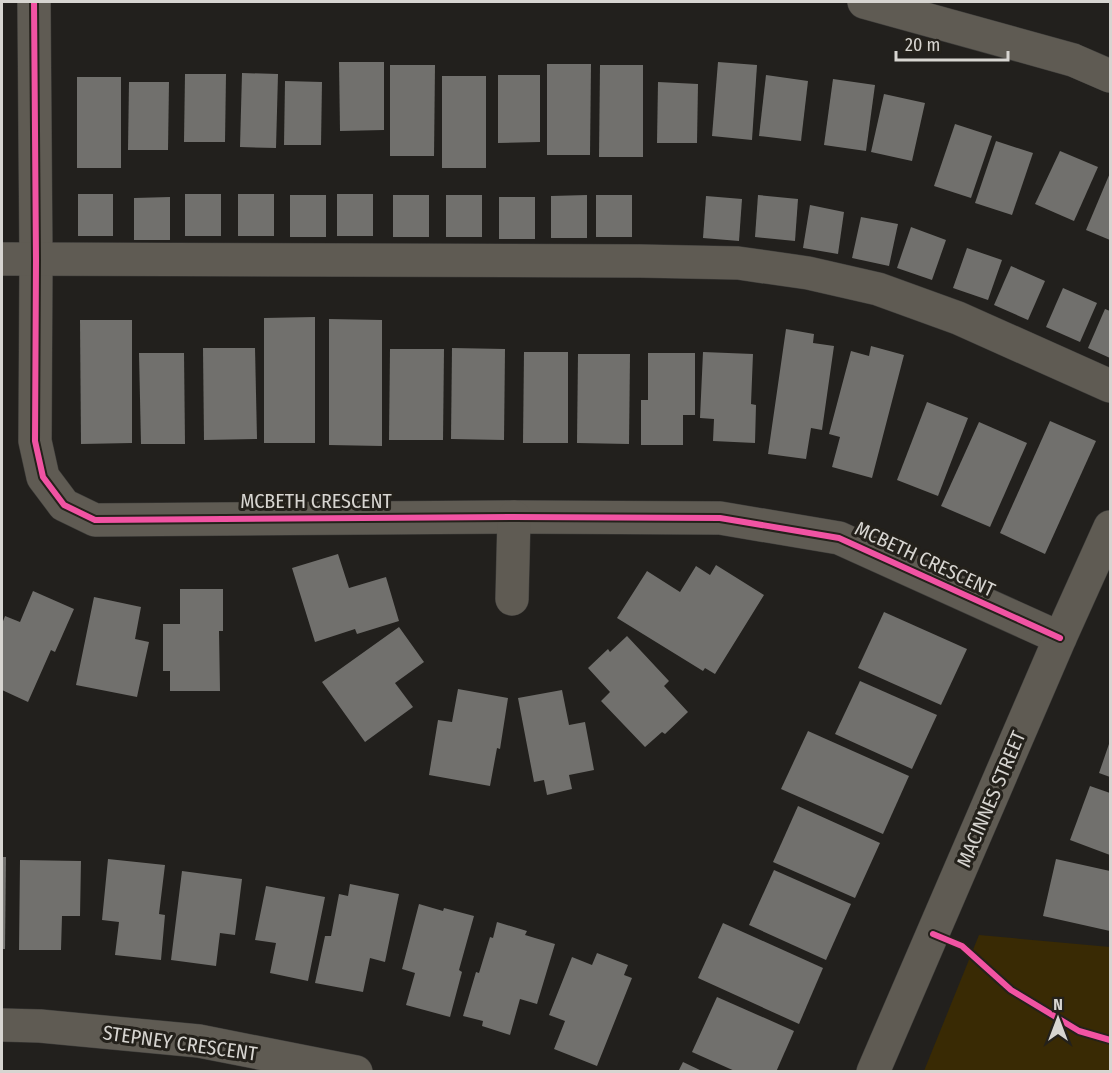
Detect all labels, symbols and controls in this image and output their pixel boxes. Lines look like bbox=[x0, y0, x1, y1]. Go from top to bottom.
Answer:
scale bar bbox=[896, 24, 1008, 62]
text: 20 m bbox=[905, 34, 940, 56]
street label: MCBETH CRESCENT bbox=[240, 489, 393, 513]
street label: MCBETH CRESCENT bbox=[851, 516, 999, 602]
street label: MACINNES STREET bbox=[951, 727, 1031, 871]
north arrow bbox=[1028, 989, 1088, 1049]
text: N bbox=[1053, 995, 1063, 1014]
street label: STEPNEY CRESCENT bbox=[101, 1020, 260, 1066]

